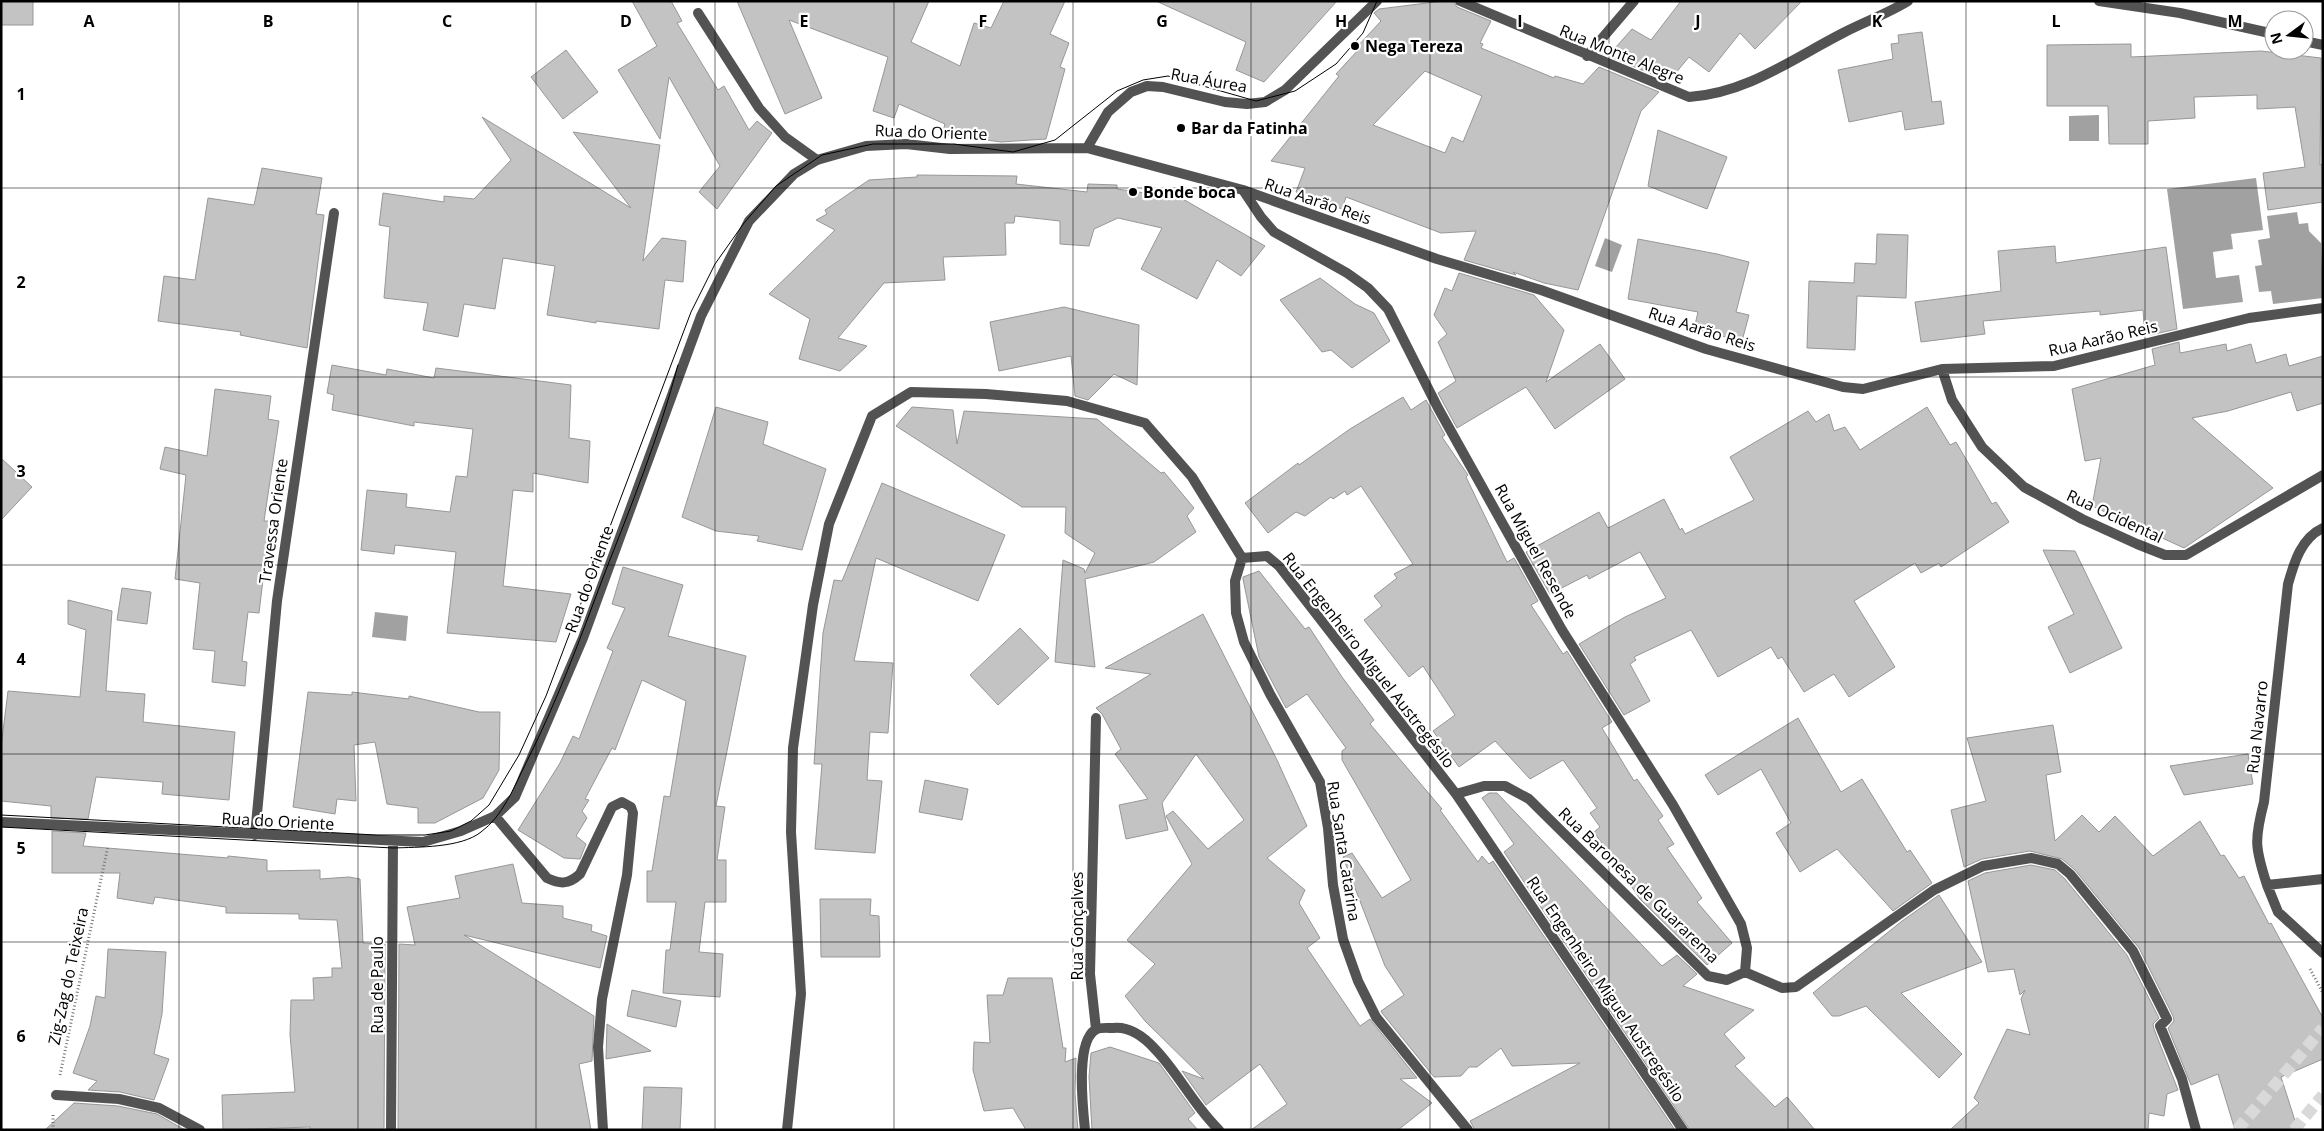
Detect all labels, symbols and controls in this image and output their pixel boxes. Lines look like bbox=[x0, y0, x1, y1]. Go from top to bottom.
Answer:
text: A bbox=[83, 10, 95, 32]
text: B bbox=[263, 10, 273, 32]
text: C bbox=[442, 10, 452, 32]
text: D bbox=[620, 10, 632, 32]
text: E bbox=[800, 10, 809, 32]
text: F bbox=[979, 10, 987, 32]
text: G bbox=[1156, 10, 1168, 32]
text: H bbox=[1335, 10, 1347, 32]
text: I bbox=[1517, 10, 1523, 32]
text: J bbox=[1693, 10, 1701, 32]
text: K bbox=[1872, 10, 1883, 32]
text: L bbox=[2051, 10, 2061, 32]
text: M bbox=[2227, 10, 2243, 32]
north arrow bbox=[2264, 10, 2314, 60]
street label: Rua Monte Alegre bbox=[1556, 19, 1688, 89]
text: N bbox=[2265, 31, 2287, 46]
place label: Nega Tereza bbox=[1365, 35, 1463, 57]
marker: Nega Tereza bbox=[1349, 40, 1361, 52]
street label: Rua Áurea bbox=[1169, 62, 1249, 98]
text: 1 bbox=[16, 83, 26, 105]
place label: Bar da Fatinha bbox=[1191, 117, 1308, 139]
street label: Rua do Oriente bbox=[874, 119, 988, 145]
marker: Bar da Fatinha bbox=[1175, 122, 1187, 134]
street label: Rua Aarão Reis bbox=[1262, 172, 1374, 230]
place label: Bonde boca bbox=[1143, 181, 1236, 203]
marker: Bonde boca bbox=[1127, 186, 1139, 198]
text: 2 bbox=[16, 271, 26, 293]
street label: Rua Aarão Reis bbox=[1646, 301, 1758, 357]
street label: Rua Aarão Reis bbox=[2046, 315, 2160, 361]
street label: Travessa Oriente bbox=[253, 457, 293, 585]
text: 3 bbox=[16, 460, 26, 482]
street label: Rua Miguel Resende bbox=[1490, 480, 1582, 622]
street label: Rua Ocidental bbox=[2063, 484, 2167, 548]
street label: Rua do Oriente bbox=[559, 522, 619, 636]
street label: Rua Engenheiro Miguel Austregésilo bbox=[1278, 548, 1460, 772]
text: 4 bbox=[16, 648, 26, 670]
street label: Rua Navarro bbox=[2241, 679, 2273, 775]
street label: Rua Santa Catarina bbox=[1322, 779, 1366, 923]
street label: Rua Baronesa de Guararema bbox=[1554, 802, 1724, 968]
street label: Rua do Oriente bbox=[221, 807, 335, 835]
text: 5 bbox=[16, 837, 26, 859]
street label: Rua Gonçalves bbox=[1066, 872, 1088, 981]
street label: Rua Engenheiro Miguel Austregésilo bbox=[1522, 872, 1690, 1106]
street label: Zig-Zag do Teixeira bbox=[43, 905, 93, 1047]
street label: Rua de Paulo bbox=[366, 936, 388, 1034]
text: 6 bbox=[16, 1025, 26, 1047]

